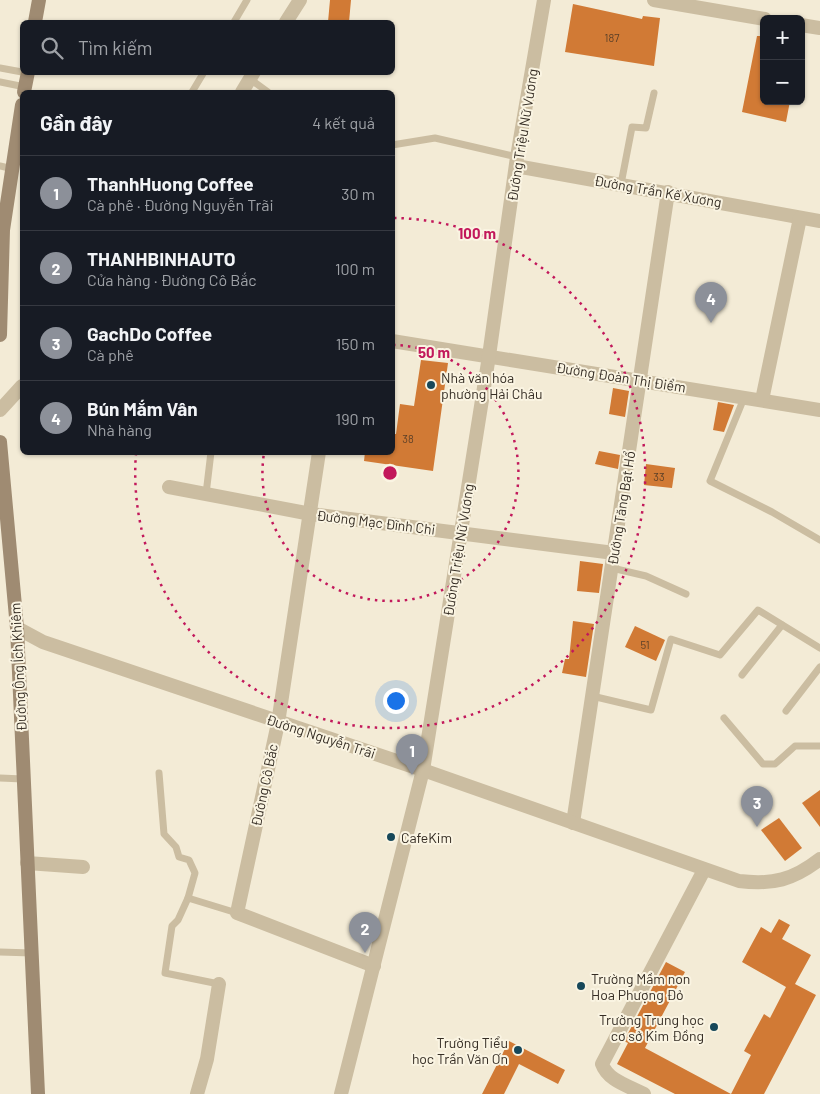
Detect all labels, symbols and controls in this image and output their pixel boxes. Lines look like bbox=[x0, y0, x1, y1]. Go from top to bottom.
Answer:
map controls bbox=[760, 15, 805, 105]
button: + bbox=[760, 15, 805, 60]
search box bbox=[20, 20, 395, 75]
house number: 187 bbox=[605, 31, 619, 44]
icon: search bbox=[38, 34, 66, 62]
text: Tìm kiếm bbox=[78, 36, 153, 59]
button: − bbox=[760, 60, 805, 105]
street label: Đường Triệu Nữ Vương bbox=[503, 68, 541, 202]
text: Gần đây bbox=[40, 110, 113, 135]
text: 4 kết quả bbox=[312, 113, 375, 132]
street label: Đường Trần Kế Xương bbox=[593, 171, 723, 211]
text: ThanhHuong Coffee bbox=[87, 172, 254, 195]
text: 1 bbox=[53, 184, 59, 203]
text: 30 m bbox=[341, 184, 375, 203]
text: Cà phê · Đường Nguyễn Trãi bbox=[87, 195, 274, 214]
text: 100 m bbox=[458, 224, 496, 242]
text: THANHBINHAUTO bbox=[87, 247, 236, 270]
text: 2 bbox=[52, 259, 60, 278]
text: 100 m bbox=[335, 259, 375, 278]
text: Cửa hàng · Đường Cô Bắc bbox=[87, 270, 257, 289]
pin: 4 bbox=[695, 282, 727, 323]
text: GachDo Coffee bbox=[87, 322, 212, 345]
text: 3 bbox=[52, 334, 60, 353]
text: 150 m bbox=[336, 334, 375, 353]
text: 50 m bbox=[418, 343, 450, 361]
text: Cà phê bbox=[87, 345, 134, 364]
street label: Đường Đoàn Thị Điểm bbox=[555, 358, 687, 396]
place label: Nhà văn hóa phường Hải Châu bbox=[441, 369, 543, 402]
marker: Nhà văn hóa phường Hải Châu bbox=[425, 379, 437, 391]
text: Bún Mắm Vân bbox=[87, 397, 198, 420]
text: 4 bbox=[51, 409, 61, 428]
text: 190 m bbox=[336, 409, 375, 428]
text: Nhà hàng bbox=[87, 420, 152, 439]
house number: 38 bbox=[402, 432, 414, 445]
street label: Đường Tăng Bạt Hổ bbox=[604, 450, 638, 566]
centre of rings bbox=[381, 464, 399, 482]
house number: 33 bbox=[653, 470, 665, 483]
street label: Đường Triệu Nữ Vương bbox=[439, 483, 477, 617]
street label: Đường Mạc Đĩnh Chi bbox=[316, 506, 436, 538]
street label: Đường Ông Ích Khiêm bbox=[6, 602, 30, 732]
house number: 51 bbox=[640, 638, 650, 651]
your location bbox=[383, 688, 409, 714]
street label: Đường Nguyễn Trãi bbox=[264, 710, 378, 762]
pin: 1 bbox=[396, 734, 428, 775]
street label: Đường Cô Bắc bbox=[247, 742, 281, 828]
pin: 3 bbox=[741, 786, 773, 827]
place label: CafeKim bbox=[401, 829, 452, 846]
marker: CafeKim bbox=[385, 831, 397, 843]
pin: 2 bbox=[349, 912, 381, 953]
place label: Trường Mầm non Hoa Phượng Đỏ bbox=[591, 970, 690, 1003]
marker: Trường Mầm non Hoa Phượng Đỏ bbox=[575, 980, 587, 992]
place label: Trường Trung học cơ sở Kim Đồng bbox=[599, 1011, 704, 1044]
marker: Trường Trung học cơ sở Kim Đồng bbox=[708, 1021, 720, 1033]
place label: Trường Tiểu học Trần Văn Ơn bbox=[412, 1034, 508, 1067]
marker: Trường Tiểu học Trần Văn Ơn bbox=[512, 1044, 524, 1056]

